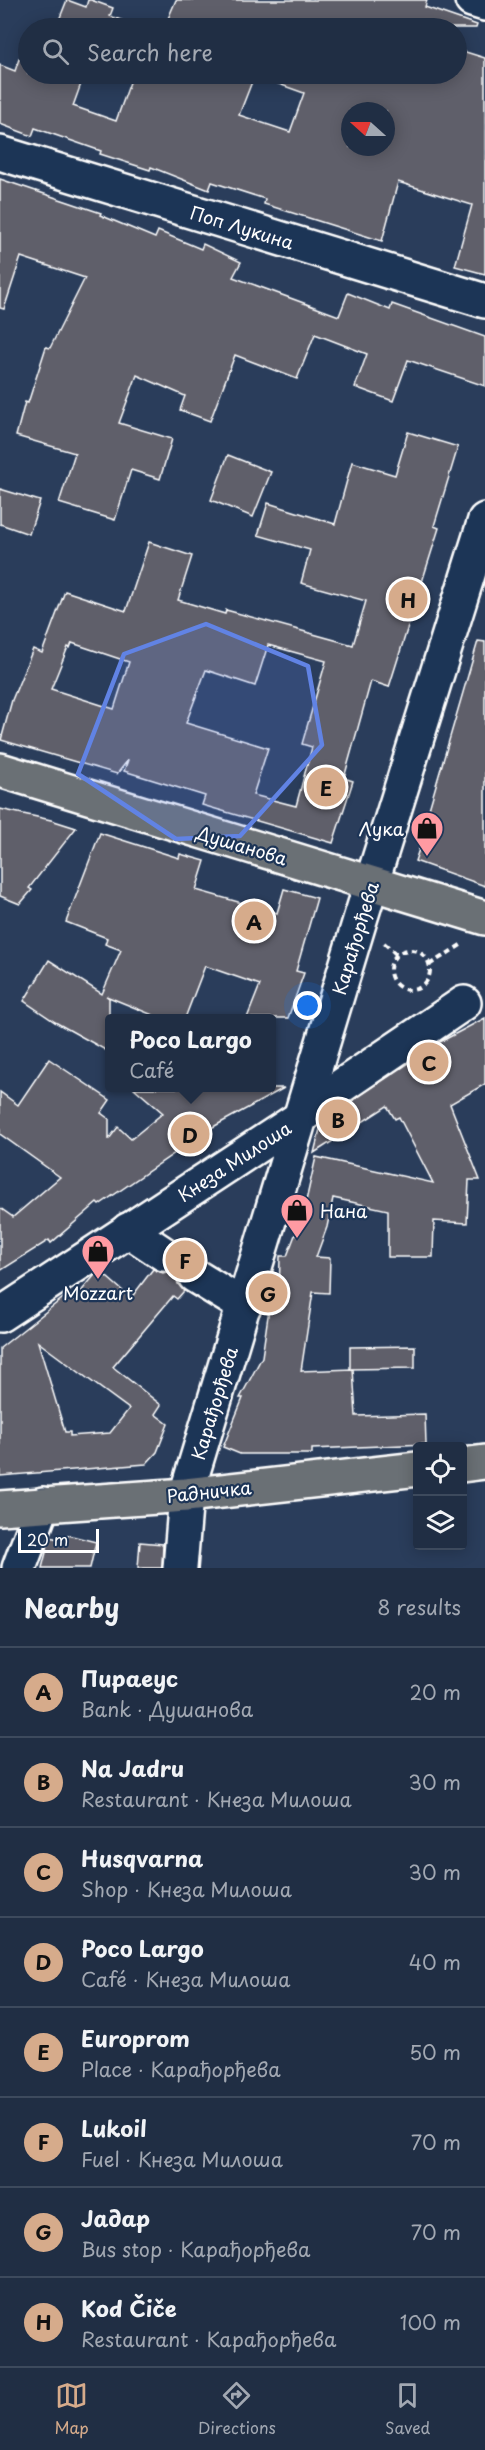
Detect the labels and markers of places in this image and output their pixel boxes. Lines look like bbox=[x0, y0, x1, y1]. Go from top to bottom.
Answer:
pin: H bbox=[388, 576, 428, 622]
pin: E bbox=[306, 764, 346, 810]
shop icon: Лука bbox=[409, 810, 445, 857]
place label: Лука bbox=[359, 815, 405, 842]
pin: A bbox=[234, 898, 274, 944]
pin: C bbox=[410, 1040, 448, 1084]
pin: B bbox=[318, 1096, 358, 1142]
pin: D bbox=[170, 1112, 210, 1156]
shop icon: Нана bbox=[279, 1192, 315, 1239]
place label: Нана bbox=[320, 1197, 368, 1224]
shop icon: Mozzart bbox=[80, 1233, 116, 1280]
pin: F bbox=[166, 1238, 204, 1282]
pin: G bbox=[248, 1270, 288, 1316]
place label: Mozzart bbox=[63, 1279, 133, 1306]

